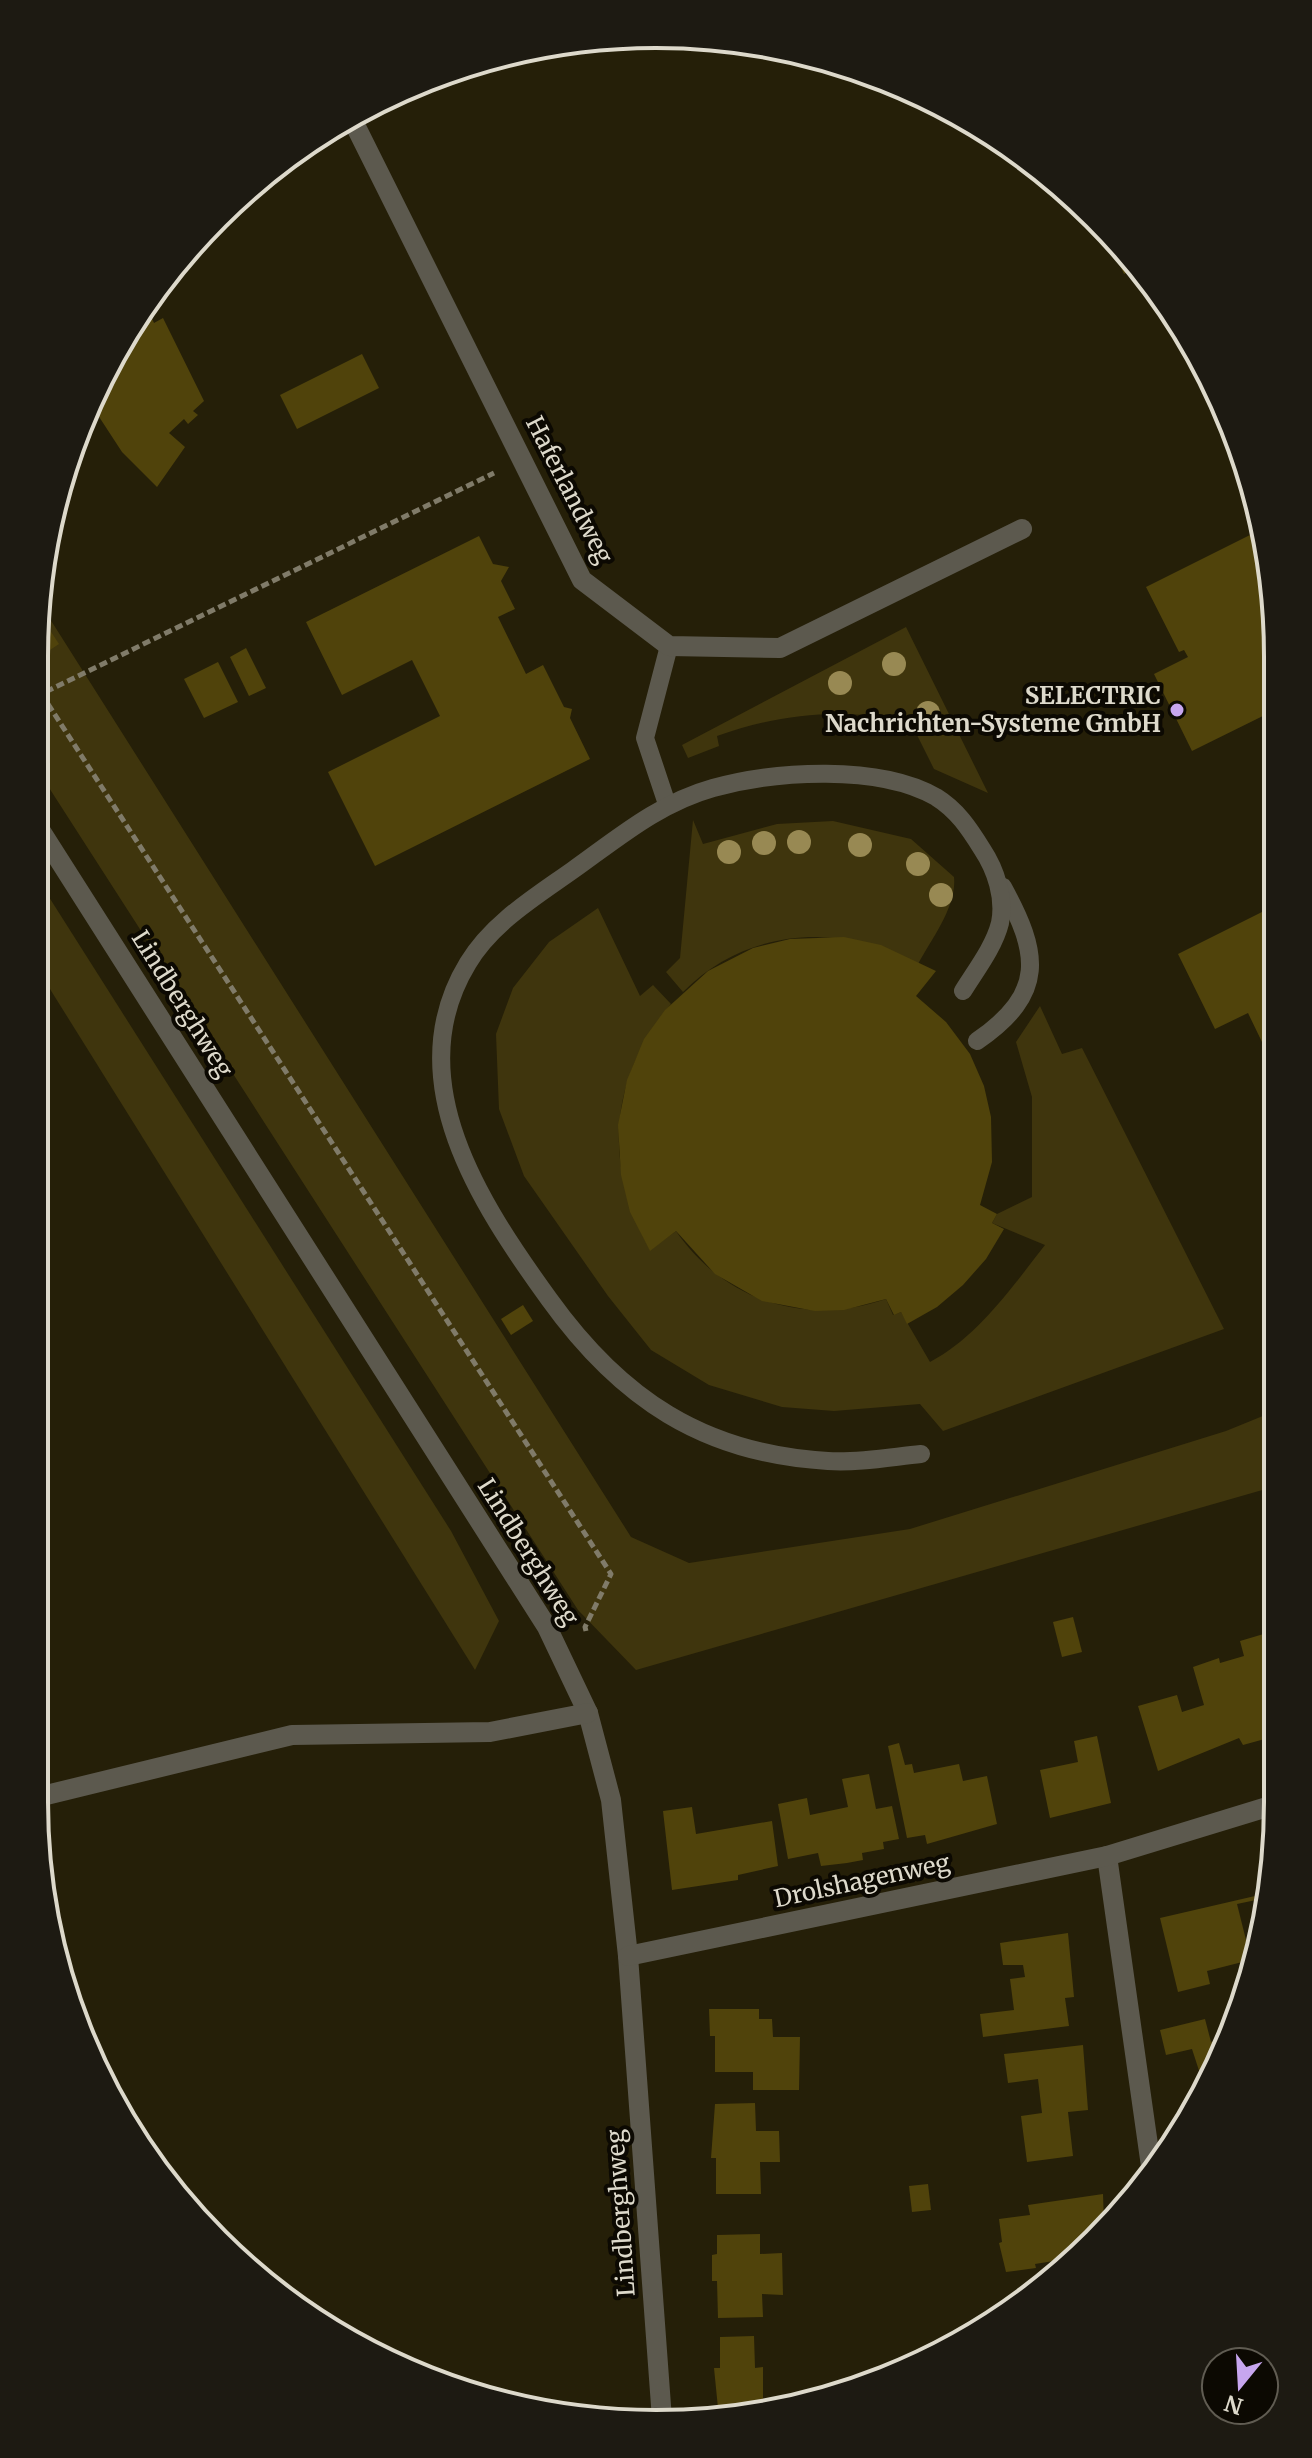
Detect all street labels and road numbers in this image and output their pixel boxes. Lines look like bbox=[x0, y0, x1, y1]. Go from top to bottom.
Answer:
street label: Haferlandweg bbox=[519, 411, 620, 569]
street label: Lindberghweg bbox=[125, 924, 240, 1083]
street label: Lindberghweg bbox=[471, 1472, 586, 1631]
street label: Drolshagenweg bbox=[771, 1847, 953, 1914]
street label: Lindberghweg bbox=[599, 2128, 642, 2298]

